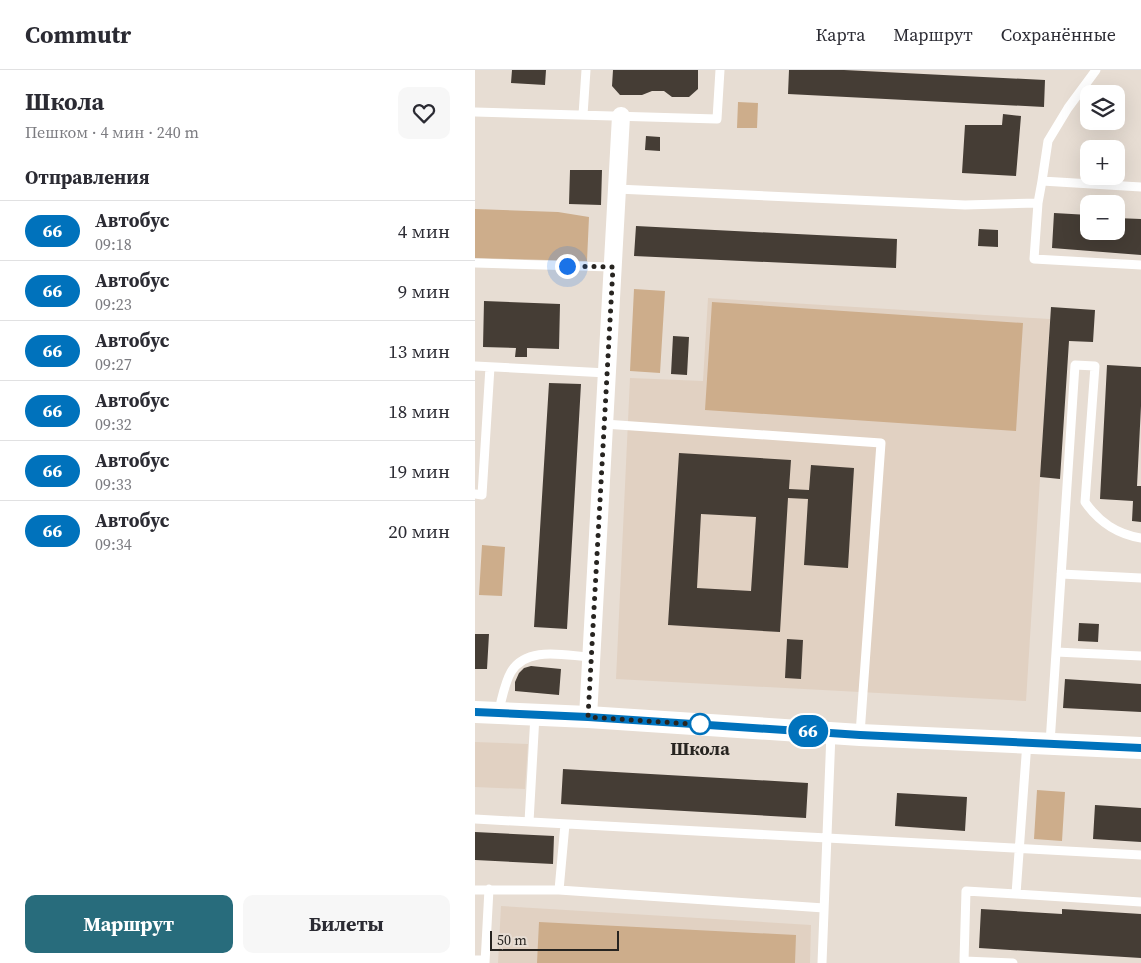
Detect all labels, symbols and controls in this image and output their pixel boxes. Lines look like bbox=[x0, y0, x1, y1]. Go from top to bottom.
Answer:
text: Commutr bbox=[25, 18, 131, 51]
text: Карта bbox=[816, 22, 865, 47]
text: Маршрут bbox=[893, 22, 973, 47]
text: Сохранённые bbox=[1001, 22, 1116, 47]
text: Школа bbox=[25, 85, 104, 118]
map controls bbox=[1080, 85, 1125, 240]
button: layers bbox=[1080, 85, 1125, 130]
button: heart bbox=[398, 87, 450, 139]
text: Пешком · 4 мин · 240 m bbox=[25, 121, 199, 143]
button: + bbox=[1080, 140, 1125, 185]
text: Отправления bbox=[25, 164, 150, 190]
button: − bbox=[1080, 195, 1125, 240]
text: Автобус bbox=[95, 207, 170, 233]
text: 66 bbox=[43, 218, 62, 243]
text: 4 мин bbox=[398, 218, 450, 244]
text: 09:18 bbox=[95, 233, 132, 255]
your location bbox=[555, 254, 580, 279]
text: Автобус bbox=[95, 267, 170, 293]
text: 66 bbox=[43, 278, 62, 303]
text: 9 мин bbox=[398, 278, 450, 304]
text: 09:23 bbox=[95, 293, 132, 315]
text: Автобус bbox=[95, 327, 170, 353]
text: 66 bbox=[43, 338, 62, 363]
text: 13 мин bbox=[388, 338, 450, 364]
text: 09:27 bbox=[95, 353, 132, 375]
text: Автобус bbox=[95, 387, 170, 413]
text: 66 bbox=[43, 398, 62, 423]
text: 18 мин bbox=[388, 398, 450, 424]
text: 09:32 bbox=[95, 413, 132, 435]
text: Автобус bbox=[95, 447, 170, 473]
text: 66 bbox=[43, 458, 62, 483]
text: 19 мин bbox=[388, 458, 450, 484]
text: 09:33 bbox=[95, 473, 132, 495]
text: Автобус bbox=[95, 507, 170, 533]
text: 66 bbox=[43, 518, 62, 543]
text: 20 мин bbox=[388, 518, 450, 544]
text: 09:34 bbox=[95, 533, 132, 555]
marker: Школа bbox=[689, 713, 711, 735]
line badge: 66 bbox=[785, 715, 831, 747]
text: 66 bbox=[798, 718, 818, 743]
place label: Школа bbox=[670, 736, 730, 761]
button: Маршрут bbox=[25, 895, 233, 953]
button: Билеты bbox=[243, 895, 450, 953]
scale bar bbox=[490, 928, 619, 951]
text: 50 m bbox=[497, 930, 527, 950]

